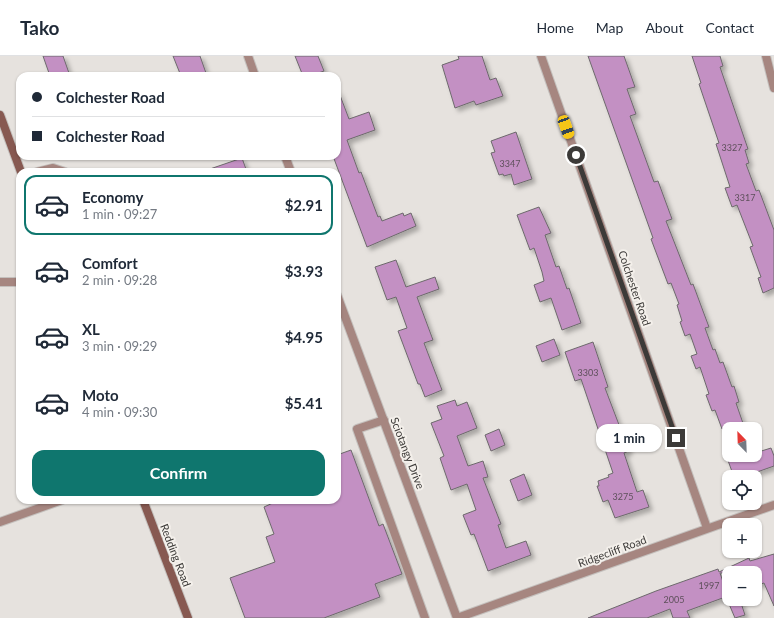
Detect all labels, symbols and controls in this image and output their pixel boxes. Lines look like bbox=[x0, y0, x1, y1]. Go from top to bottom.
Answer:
text: Tako bbox=[20, 16, 60, 39]
text: Home bbox=[536, 19, 574, 36]
text: Map bbox=[596, 19, 623, 36]
text: About bbox=[645, 19, 683, 36]
text: Contact bbox=[705, 19, 754, 36]
text: Colchester Road bbox=[56, 88, 165, 106]
car bbox=[556, 114, 576, 140]
text: Colchester Road bbox=[56, 127, 165, 145]
house number: 3327 bbox=[722, 142, 742, 153]
route start bbox=[567, 146, 585, 164]
house number: 3347 bbox=[500, 158, 520, 169]
icon: car bbox=[34, 187, 70, 223]
text: Economy bbox=[82, 188, 143, 206]
house number: 3317 bbox=[735, 192, 755, 203]
text: $2.91 bbox=[285, 196, 323, 214]
text: 1 min · 09:27 bbox=[82, 206, 157, 222]
street label: Colchester Road bbox=[616, 249, 654, 327]
icon: car bbox=[34, 253, 70, 289]
text: Comfort bbox=[82, 254, 138, 272]
text: $3.93 bbox=[285, 262, 323, 280]
text: 2 min · 09:28 bbox=[82, 272, 157, 288]
icon: car bbox=[34, 319, 70, 355]
text: XL bbox=[82, 320, 100, 338]
text: $4.95 bbox=[285, 328, 323, 346]
text: 3 min · 09:29 bbox=[82, 338, 157, 354]
house number: 3303 bbox=[578, 367, 598, 378]
icon: car bbox=[34, 385, 70, 421]
text: Moto bbox=[82, 386, 119, 404]
text: $5.41 bbox=[285, 394, 323, 412]
text: 4 min · 09:30 bbox=[82, 404, 157, 420]
street label: Sciotangy Drive bbox=[388, 415, 428, 491]
north arrow bbox=[722, 422, 762, 462]
map controls bbox=[722, 422, 762, 606]
callout: 1 min bbox=[596, 424, 662, 452]
route end bbox=[667, 429, 685, 447]
text: 1 min bbox=[613, 430, 645, 446]
button: Confirm bbox=[32, 450, 325, 496]
button: locate bbox=[722, 470, 762, 510]
house number: 3275 bbox=[613, 491, 633, 502]
button: + bbox=[722, 518, 762, 558]
street label: Redding Road bbox=[158, 522, 194, 588]
street label: Ridgecliff Road bbox=[576, 533, 648, 569]
button: − bbox=[722, 566, 762, 606]
house number: 1997 bbox=[699, 580, 719, 591]
house number: 2005 bbox=[664, 594, 684, 605]

